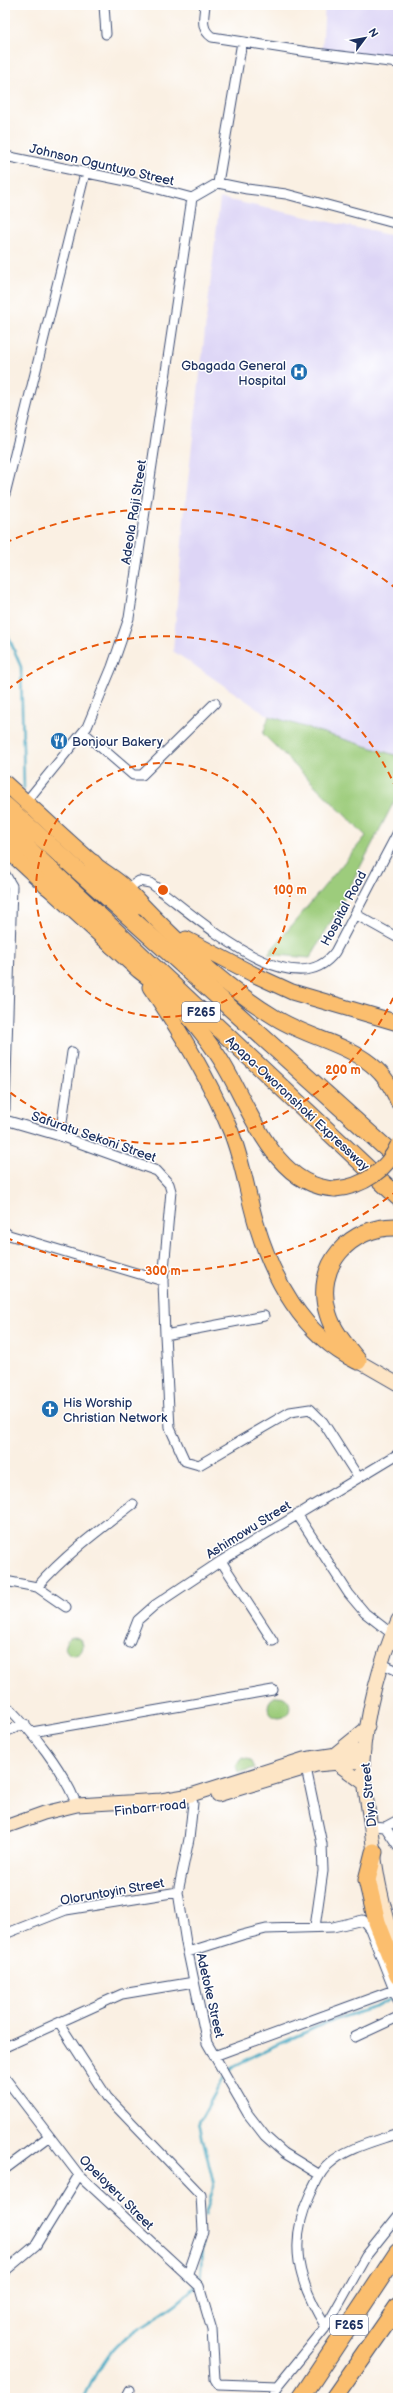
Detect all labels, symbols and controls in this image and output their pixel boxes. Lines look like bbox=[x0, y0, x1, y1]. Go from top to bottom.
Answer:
north arrow bbox=[345, 18, 385, 58]
text: N bbox=[365, 26, 381, 40]
street label: Johnson Oguntuyo Street bbox=[28, 141, 176, 189]
place label: Gbagada General Hospital bbox=[181, 358, 286, 389]
hospital icon: Gbagada General Hospital bbox=[289, 362, 309, 382]
street label: Adeola Raji Street bbox=[118, 459, 150, 566]
restaurant icon: Bonjour Bakery bbox=[49, 731, 69, 751]
place label: Bonjour Bakery bbox=[72, 734, 163, 750]
street label: Hospital Road bbox=[317, 868, 370, 949]
centre of rings bbox=[156, 883, 170, 897]
text: 100 m bbox=[273, 883, 307, 898]
road number: F265 bbox=[182, 1002, 220, 1022]
street label: Apapa-Oworonshoki Expressway bbox=[222, 1033, 373, 1175]
text: 200 m bbox=[325, 1063, 361, 1078]
street label: Safuratu Sekoni Street bbox=[29, 1108, 158, 1166]
text: 300 m bbox=[145, 1264, 181, 1279]
place label: His Worship Christian Network bbox=[63, 1395, 168, 1426]
church icon: His Worship Christian Network bbox=[40, 1399, 60, 1419]
street label: Ashimowu Street bbox=[203, 1497, 294, 1562]
street label: Diya Street bbox=[358, 1762, 380, 1828]
street label: Finbarr road bbox=[113, 1796, 187, 1820]
street label: Oloruntoyin Street bbox=[59, 1875, 165, 1909]
street label: Adetoke Street bbox=[192, 1951, 228, 2039]
street label: Opeloyeru Street bbox=[76, 2152, 157, 2233]
road number: F265 bbox=[330, 2315, 368, 2335]

